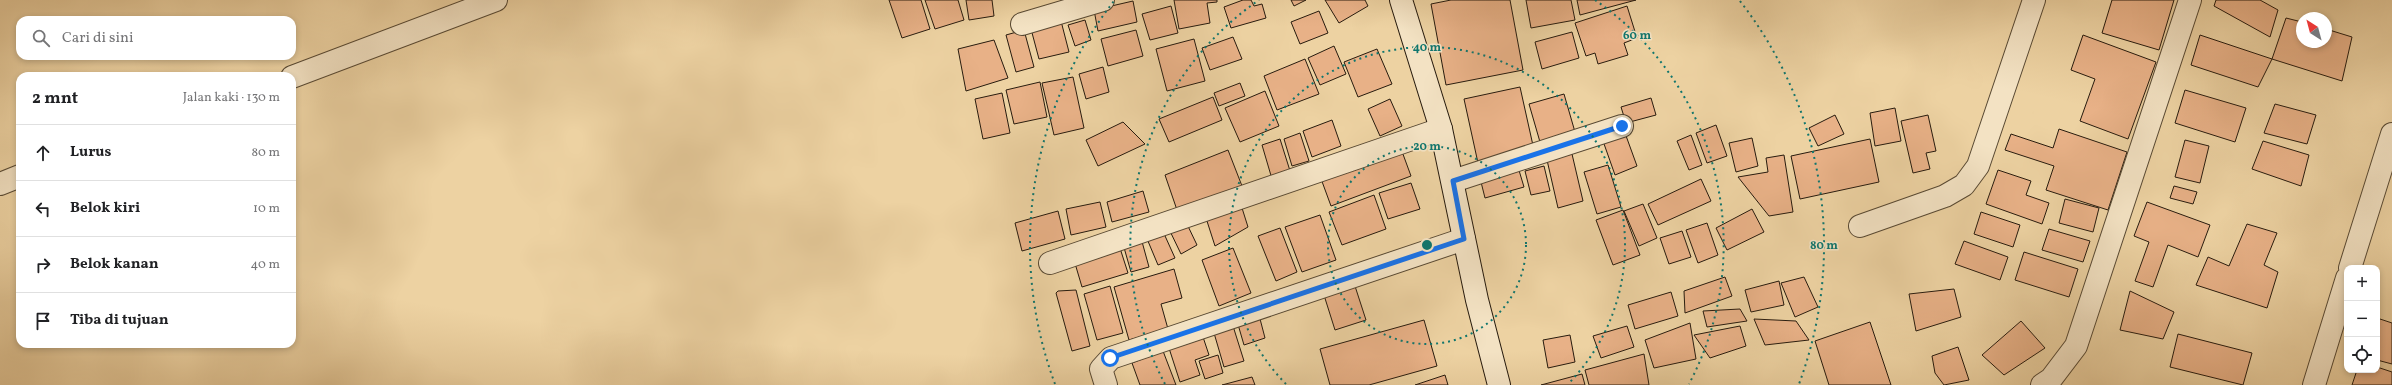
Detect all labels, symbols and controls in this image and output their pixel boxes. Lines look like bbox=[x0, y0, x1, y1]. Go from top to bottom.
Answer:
north arrow bbox=[2296, 12, 2332, 48]
search box bbox=[16, 16, 296, 60]
icon: search bbox=[30, 27, 52, 49]
text: Cari di sini bbox=[62, 28, 133, 49]
text: 60 m bbox=[1623, 28, 1651, 44]
text: 40 m bbox=[1413, 40, 1442, 56]
text: 2 mnt bbox=[32, 87, 78, 110]
text: Jalan kaki · 130 m bbox=[183, 89, 280, 107]
route end bbox=[1613, 117, 1631, 135]
text: 20 m bbox=[1413, 139, 1441, 155]
icon: ahead bbox=[32, 142, 54, 164]
text: Lurus bbox=[70, 142, 111, 163]
text: 80 m bbox=[251, 144, 280, 162]
icon: left bbox=[32, 198, 54, 220]
text: Belok kiri bbox=[70, 198, 140, 219]
text: 10 m bbox=[253, 200, 280, 218]
centre of rings bbox=[1420, 238, 1434, 252]
text: 80 m bbox=[1810, 238, 1838, 254]
icon: right bbox=[32, 254, 54, 276]
text: Belok kanan bbox=[70, 254, 159, 275]
text: 40 m bbox=[251, 256, 280, 274]
map controls bbox=[2344, 265, 2380, 373]
button: + bbox=[2344, 265, 2380, 301]
button: − bbox=[2344, 301, 2380, 337]
icon: arrive bbox=[32, 310, 54, 332]
text: Tiba di tujuan bbox=[70, 310, 169, 331]
button: locate bbox=[2344, 337, 2380, 373]
route start bbox=[1101, 349, 1119, 367]

